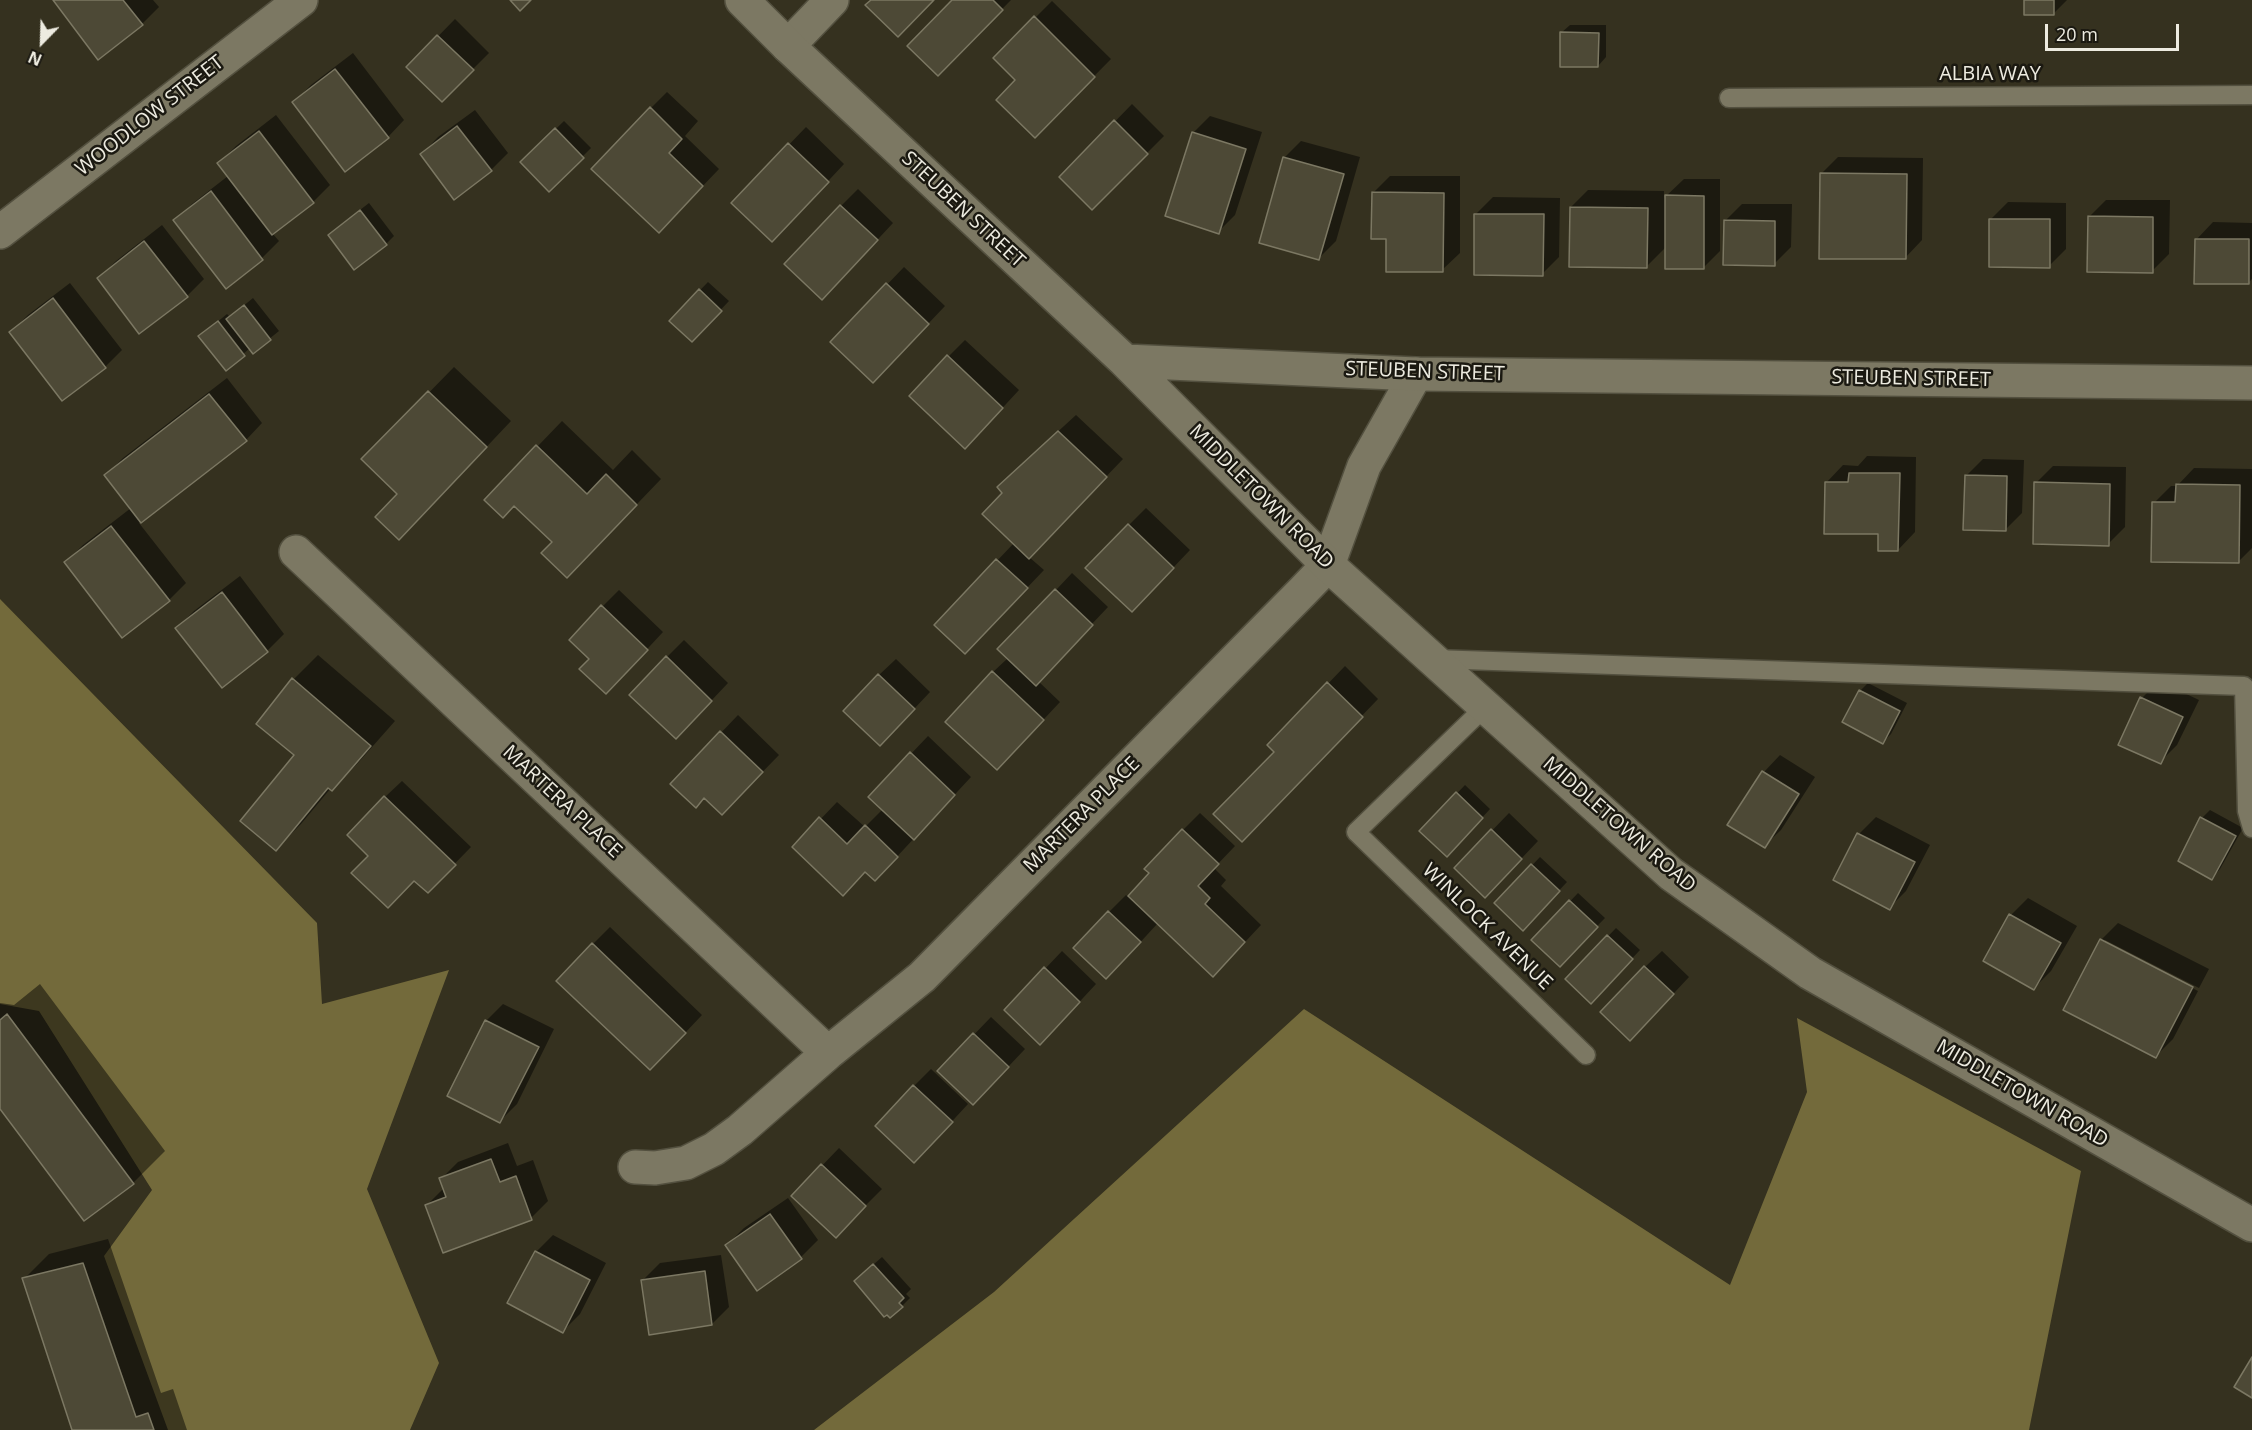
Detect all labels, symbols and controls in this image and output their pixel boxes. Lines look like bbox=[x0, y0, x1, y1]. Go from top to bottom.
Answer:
north arrow bbox=[12, 12, 72, 72]
scale bar bbox=[2048, 12, 2182, 50]
text: 20 m bbox=[2056, 22, 2098, 46]
text: N bbox=[25, 46, 45, 71]
street label: WOODLOW STREET bbox=[71, 51, 229, 181]
street label: ALBIA WAY bbox=[1939, 62, 2041, 86]
street label: STEUBEN STREET bbox=[896, 147, 1030, 273]
street label: STEUBEN STREET bbox=[1345, 357, 1505, 387]
street label: STEUBEN STREET bbox=[1831, 366, 1991, 392]
street label: MIDDLETOWN ROAD bbox=[1184, 420, 1338, 574]
street label: MARTERA PLACE bbox=[497, 741, 627, 863]
street label: MARTERA PLACE bbox=[1019, 752, 1145, 878]
street label: MIDDLETOWN ROAD bbox=[1538, 752, 1700, 898]
street label: WINLOCK AVENUE bbox=[1417, 859, 1557, 995]
street label: MIDDLETOWN ROAD bbox=[1932, 1035, 2112, 1153]

